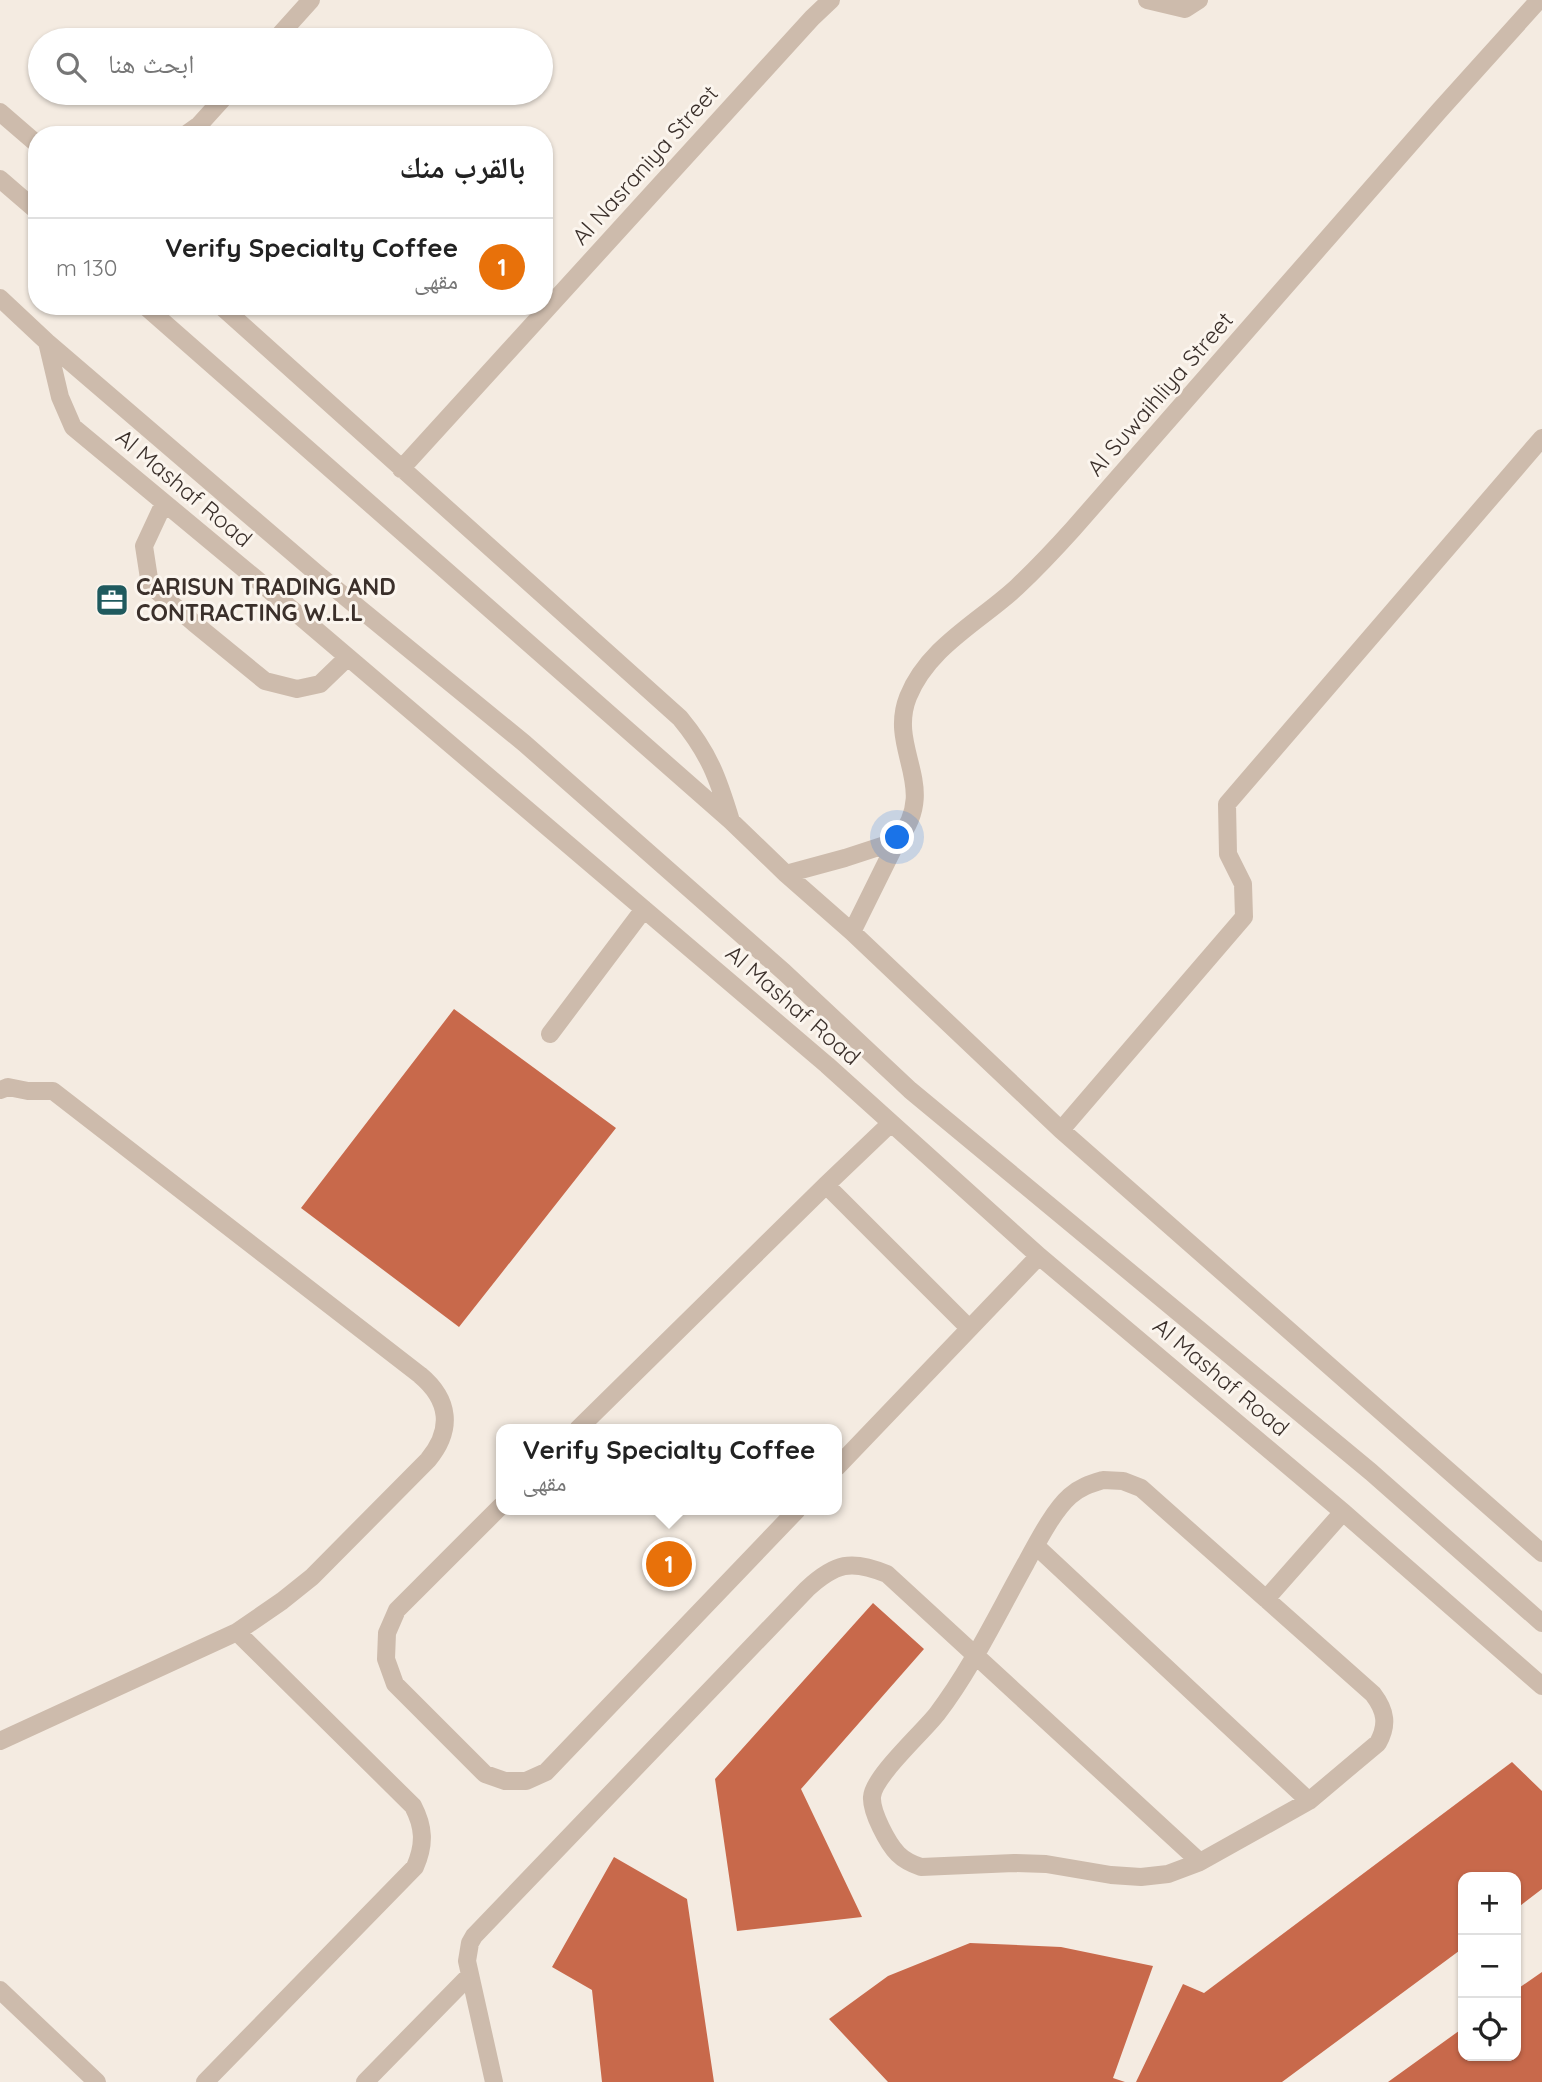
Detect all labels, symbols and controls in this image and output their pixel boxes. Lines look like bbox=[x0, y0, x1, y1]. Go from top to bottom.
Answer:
search box bbox=[28, 28, 553, 105]
text: ابحث هنا bbox=[108, 47, 194, 80]
icon: search bbox=[52, 48, 90, 86]
street label: Al Nasraniya Street bbox=[565, 79, 724, 250]
text: بالقرب منك bbox=[400, 148, 525, 186]
text: Verify Specialty Coffee bbox=[165, 231, 458, 264]
text: 130 m bbox=[56, 253, 118, 282]
text: 1 bbox=[498, 253, 506, 282]
text: مقهى bbox=[414, 266, 458, 295]
street label: Al Suwaihliya Street bbox=[1080, 305, 1239, 482]
street label: Al Mashaf Road bbox=[110, 422, 258, 553]
place label: CARISUN TRADING AND CONTRACTING W.L.L bbox=[136, 572, 396, 627]
office icon: CARISUN TRADING AND CONTRACTING W.L.L bbox=[93, 581, 131, 619]
your location bbox=[880, 820, 914, 854]
street label: Al Mashaf Road bbox=[720, 938, 867, 1071]
street label: Al Mashaf Road bbox=[1147, 1311, 1295, 1442]
popup bbox=[496, 1424, 842, 1515]
text: Verify Specialty Coffee bbox=[523, 1433, 815, 1466]
text: مقهى bbox=[523, 1468, 566, 1497]
pin: 1 bbox=[646, 1538, 692, 1590]
map controls bbox=[1458, 1872, 1521, 2061]
button: + bbox=[1458, 1872, 1521, 1935]
button: − bbox=[1458, 1935, 1521, 1998]
button: locate bbox=[1458, 1998, 1521, 2061]

